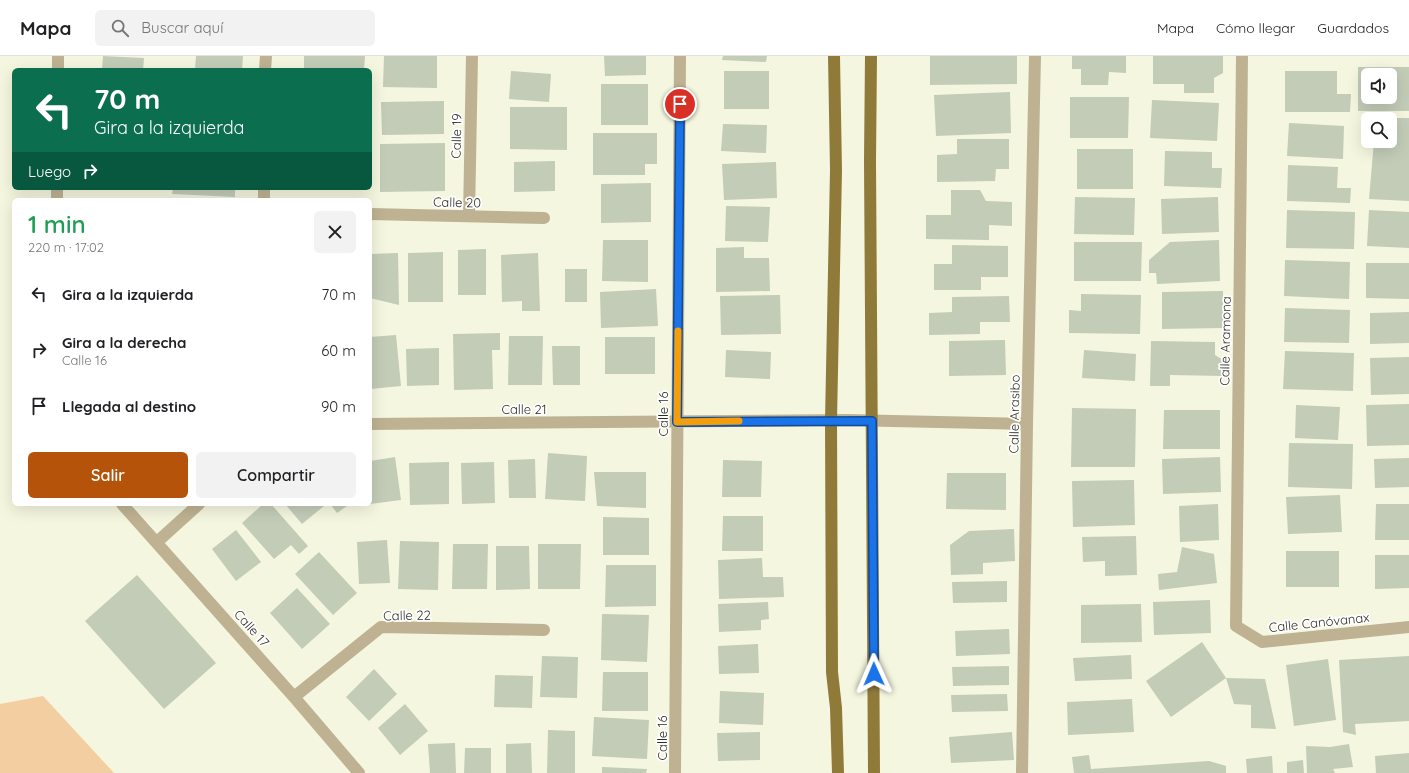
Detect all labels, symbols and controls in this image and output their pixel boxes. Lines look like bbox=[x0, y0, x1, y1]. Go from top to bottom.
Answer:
search box bbox=[95, 10, 375, 46]
text: Mapa bbox=[20, 16, 71, 40]
icon: search bbox=[109, 17, 131, 39]
text: Buscar aquí bbox=[141, 18, 223, 37]
text: Mapa bbox=[1157, 19, 1194, 37]
text: Cómo llegar bbox=[1216, 19, 1295, 37]
text: Guardados bbox=[1317, 19, 1389, 37]
map controls bbox=[1361, 68, 1397, 148]
button: sound bbox=[1361, 68, 1397, 104]
text: 70 m bbox=[94, 81, 160, 116]
icon: left bbox=[28, 84, 80, 136]
pin bbox=[663, 87, 697, 121]
icon: arrive bbox=[669, 93, 691, 115]
button: search bbox=[1361, 112, 1397, 148]
street label: Calle 19 bbox=[448, 113, 464, 159]
text: Gira a la izquierda bbox=[94, 116, 245, 139]
icon: right bbox=[79, 160, 101, 182]
text: Luego bbox=[28, 162, 71, 181]
street label: Calle 20 bbox=[433, 194, 481, 210]
text: 1 min bbox=[28, 209, 86, 239]
button: close bbox=[314, 211, 356, 253]
text: 220 m · 17:02 bbox=[28, 239, 104, 255]
icon: left bbox=[28, 283, 50, 305]
text: Gira a la izquierda bbox=[62, 285, 194, 304]
text: 70 m bbox=[322, 285, 356, 304]
street label: Calle Aramona bbox=[1216, 296, 1234, 386]
text: Gira a la derecha bbox=[62, 333, 187, 352]
icon: right bbox=[28, 339, 50, 361]
text: 60 m bbox=[321, 341, 356, 360]
text: Calle 16 bbox=[62, 352, 107, 368]
street label: Calle Arasibo bbox=[1005, 374, 1023, 454]
street label: Calle 16 bbox=[655, 392, 671, 436]
icon: arrive bbox=[28, 395, 50, 417]
text: Llegada al destino bbox=[62, 397, 196, 416]
text: 90 m bbox=[321, 397, 356, 416]
street label: Calle 21 bbox=[501, 401, 547, 417]
button: Salir bbox=[28, 452, 188, 498]
button: Compartir bbox=[196, 452, 356, 498]
street label: Calle 17 bbox=[231, 606, 273, 650]
street label: Calle 22 bbox=[383, 607, 431, 623]
street label: Calle Canóvanax bbox=[1268, 609, 1370, 635]
position arrow bbox=[853, 653, 895, 695]
street label: Calle 16 bbox=[654, 716, 670, 760]

